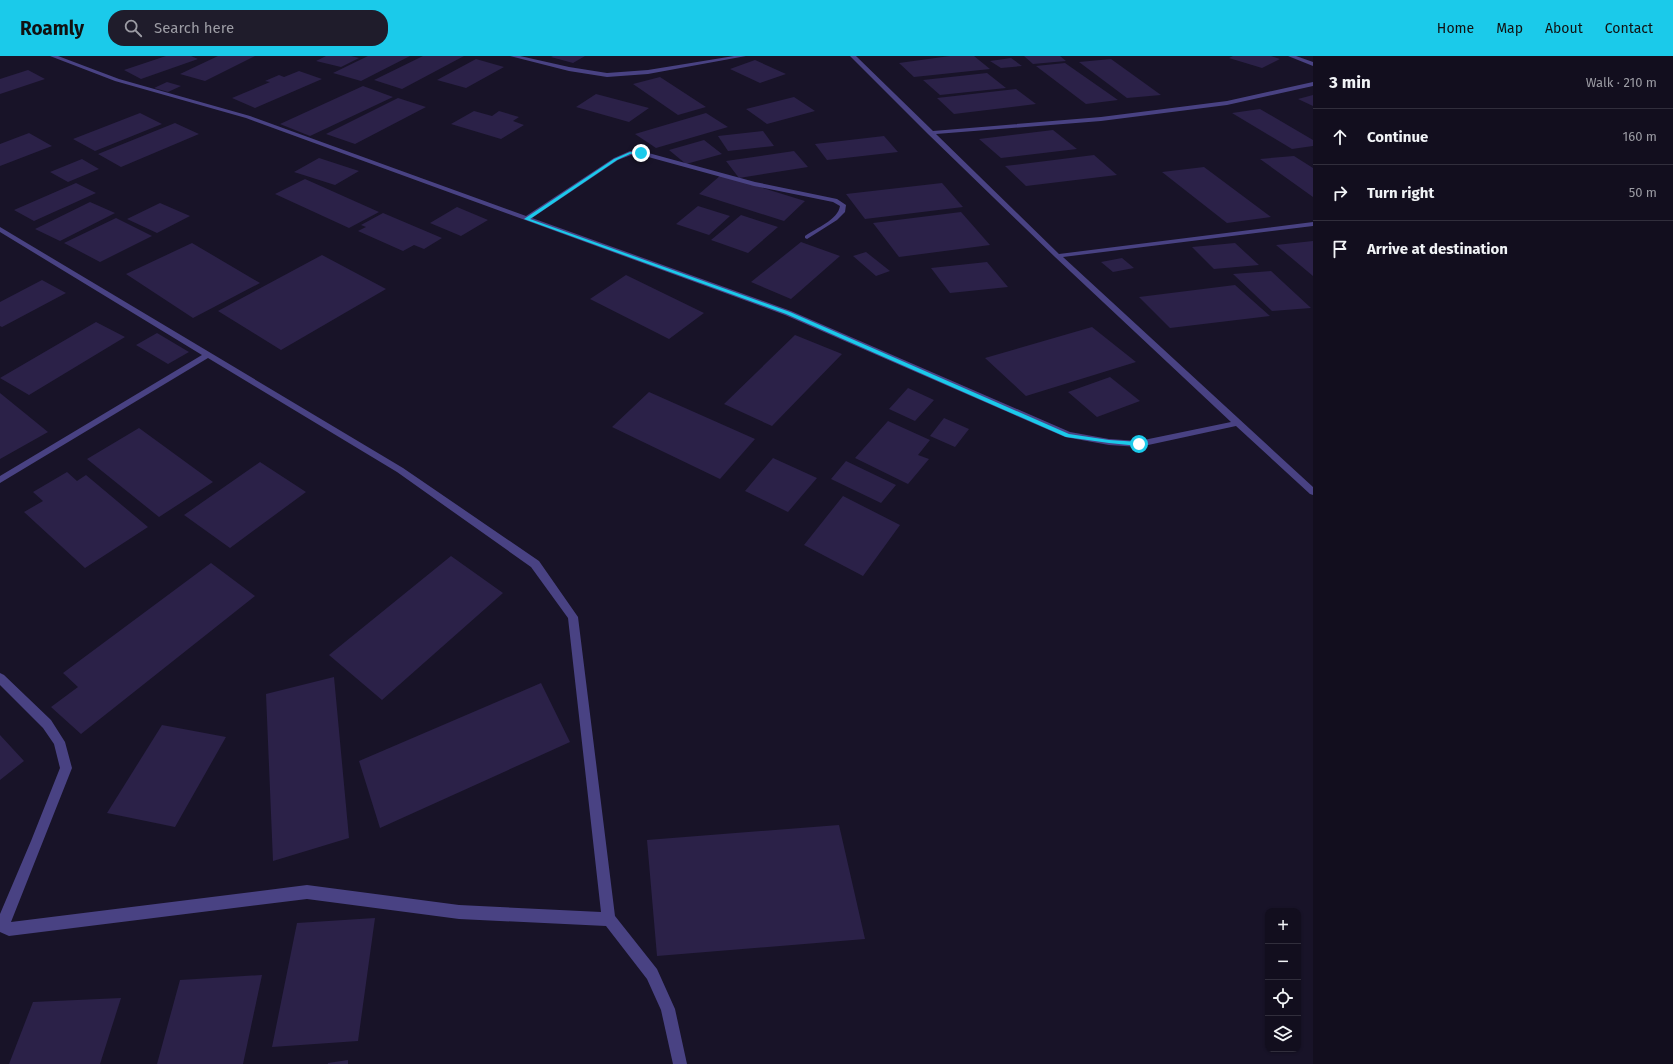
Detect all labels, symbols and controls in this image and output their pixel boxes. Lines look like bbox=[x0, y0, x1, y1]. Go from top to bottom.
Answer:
search box bbox=[108, 10, 388, 46]
text: Roamly bbox=[20, 17, 84, 40]
icon: search bbox=[122, 17, 144, 39]
text: Search here bbox=[154, 19, 234, 37]
text: Home bbox=[1437, 20, 1474, 37]
text: Map bbox=[1496, 20, 1523, 37]
text: About bbox=[1545, 20, 1583, 37]
text: Contact bbox=[1605, 20, 1653, 37]
text: 3 min bbox=[1329, 72, 1371, 93]
text: Walk · 210 m bbox=[1586, 75, 1657, 90]
icon: ahead bbox=[1329, 126, 1351, 148]
text: Continue bbox=[1367, 128, 1428, 146]
text: 160 m bbox=[1623, 129, 1657, 144]
route end bbox=[632, 144, 650, 162]
icon: right bbox=[1329, 182, 1351, 204]
text: Turn right bbox=[1367, 184, 1434, 202]
text: 50 m bbox=[1629, 185, 1657, 200]
icon: arrive bbox=[1329, 238, 1351, 260]
text: Arrive at destination bbox=[1367, 240, 1508, 258]
route start bbox=[1130, 435, 1148, 453]
map controls bbox=[1265, 908, 1301, 1052]
button: + bbox=[1265, 908, 1301, 944]
button: − bbox=[1265, 944, 1301, 980]
button: locate bbox=[1265, 980, 1301, 1016]
button: layers bbox=[1265, 1016, 1301, 1052]

